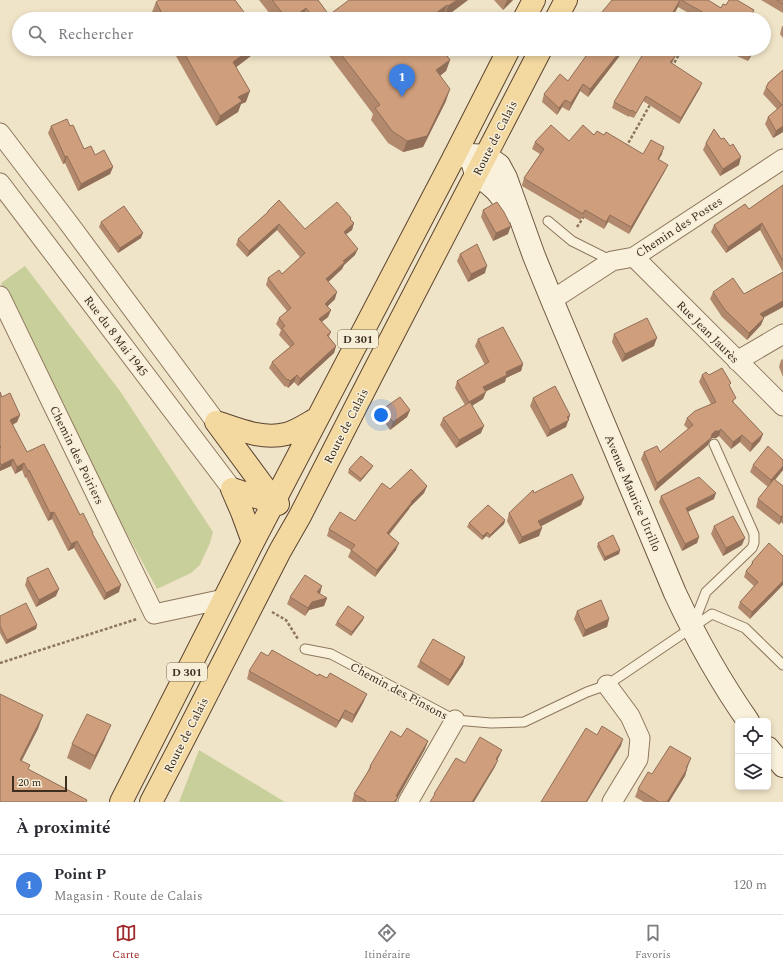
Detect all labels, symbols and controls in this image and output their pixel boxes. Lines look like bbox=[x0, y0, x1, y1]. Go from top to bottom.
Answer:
search box bbox=[12, 12, 771, 56]
icon: search bbox=[26, 23, 48, 45]
text: Rechercher bbox=[58, 23, 133, 46]
pin: 1 bbox=[389, 64, 415, 97]
street label: Route de Calais bbox=[468, 97, 523, 179]
street label: Chemin des Postes bbox=[632, 192, 727, 263]
street label: Rue du 8 Mai 1945 bbox=[79, 292, 152, 381]
street label: Rue Jean Jaurès bbox=[672, 297, 743, 368]
road number: D 301 bbox=[338, 330, 378, 348]
street label: Route de Calais bbox=[319, 385, 374, 467]
street label: Chemin des Poiriers bbox=[44, 402, 109, 508]
your location bbox=[371, 405, 391, 425]
street label: Avenue Maurice Utrillo bbox=[599, 432, 666, 555]
street label: Chemin des Pinsons bbox=[346, 658, 451, 725]
road number: D 301 bbox=[167, 663, 207, 681]
street label: Route de Calais bbox=[159, 694, 214, 776]
map controls bbox=[735, 718, 771, 790]
button: locate bbox=[735, 718, 771, 754]
button: layers bbox=[735, 754, 771, 790]
scale bar bbox=[12, 774, 67, 793]
text: 20 m bbox=[18, 774, 41, 791]
text: À proximité bbox=[16, 815, 111, 841]
text: Point P bbox=[54, 863, 106, 886]
text: 1 bbox=[25, 875, 33, 895]
text: 120 m bbox=[733, 875, 767, 895]
text: Magasin · Route de Calais bbox=[54, 886, 203, 906]
tab: Carte bbox=[112, 922, 139, 963]
tab: Itinéraire bbox=[364, 922, 410, 963]
tab: Favoris bbox=[635, 922, 671, 963]

